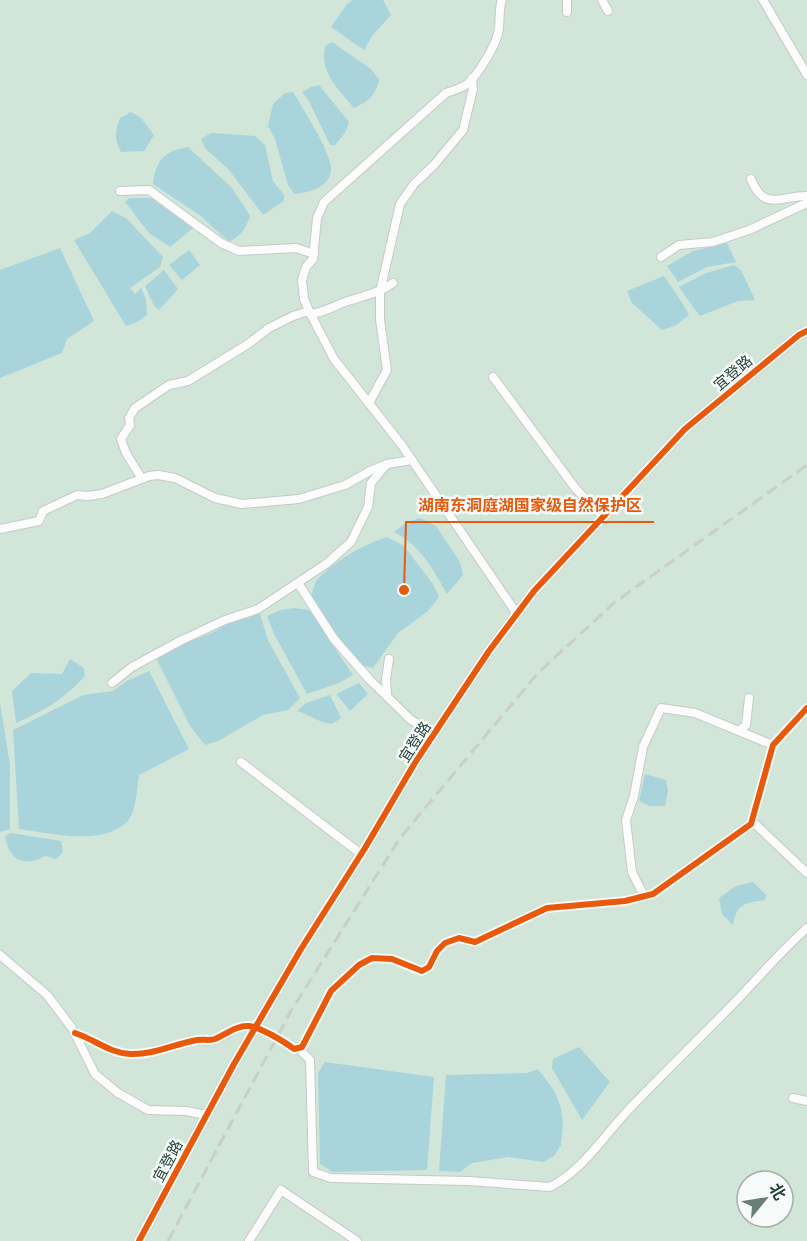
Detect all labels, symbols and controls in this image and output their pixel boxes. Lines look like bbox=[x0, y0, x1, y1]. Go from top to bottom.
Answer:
street label: 宜登路 bbox=[709, 351, 757, 395]
callout: 湖南东洞庭湖国家级自然保护区 bbox=[406, 488, 654, 522]
text: 湖南东洞庭湖国家级自然保护区 bbox=[418, 495, 642, 517]
street label: 宜登路 bbox=[394, 718, 436, 766]
street label: 宜登路 bbox=[149, 1136, 187, 1186]
north arrow bbox=[735, 1169, 795, 1229]
text: 北 bbox=[764, 1180, 791, 1204]

